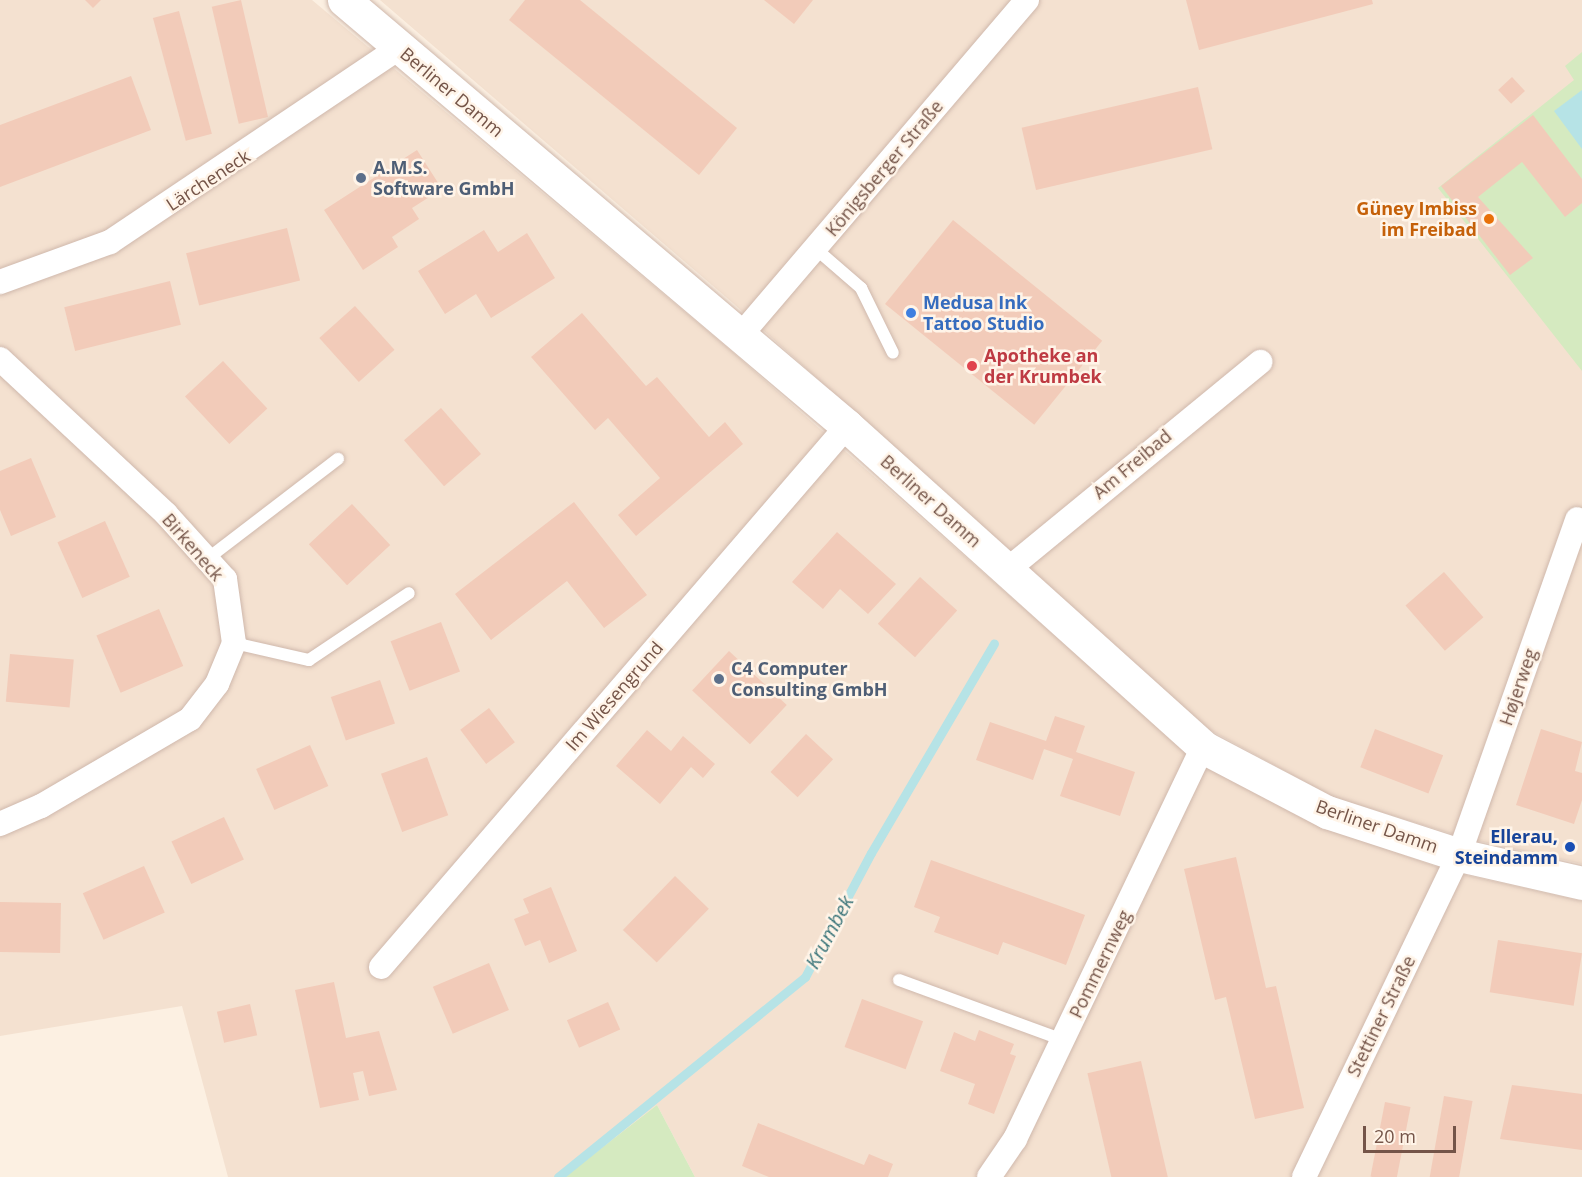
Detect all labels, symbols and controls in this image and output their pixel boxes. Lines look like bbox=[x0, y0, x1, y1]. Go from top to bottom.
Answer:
street label: Berliner Damm bbox=[396, 43, 508, 141]
street label: Königsberger Straße bbox=[821, 96, 947, 240]
street label: Lärcheneck bbox=[162, 145, 254, 215]
place label: A.M.S. Software GmbH bbox=[373, 157, 514, 200]
marker: A.M.S. Software GmbH bbox=[354, 171, 368, 185]
place label: Güney Imbiss im Freibad bbox=[1356, 198, 1477, 240]
marker: Güney Imbiss im Freibad bbox=[1482, 212, 1496, 226]
place label: Medusa Ink Tattoo Studio bbox=[923, 292, 1044, 334]
marker: Medusa Ink Tattoo Studio bbox=[904, 306, 918, 320]
place label: Apotheke an der Krumbek bbox=[984, 345, 1102, 388]
marker: Apotheke an der Krumbek bbox=[965, 359, 979, 373]
street label: Am Freibad bbox=[1088, 425, 1176, 503]
street label: Berliner Damm bbox=[876, 450, 986, 552]
street label: Birkeneck bbox=[158, 509, 228, 585]
street label: Im Wiesengrund bbox=[561, 637, 667, 755]
street label: Højerweg bbox=[1495, 646, 1541, 728]
place label: C4 Computer Consulting GmbH bbox=[731, 658, 888, 700]
marker: C4 Computer Consulting GmbH bbox=[712, 672, 726, 686]
street label: Berliner Damm bbox=[1313, 795, 1441, 857]
place label: Ellerau, Steindamm bbox=[1455, 826, 1558, 868]
marker: Ellerau, Steindamm bbox=[1563, 840, 1577, 854]
water label: Krumbek bbox=[800, 891, 858, 973]
street label: Pommernweg bbox=[1065, 907, 1135, 1021]
street label: Stettiner Straße bbox=[1342, 952, 1420, 1080]
scale bar bbox=[1366, 1114, 1459, 1152]
text: 20 m bbox=[1374, 1124, 1416, 1148]

